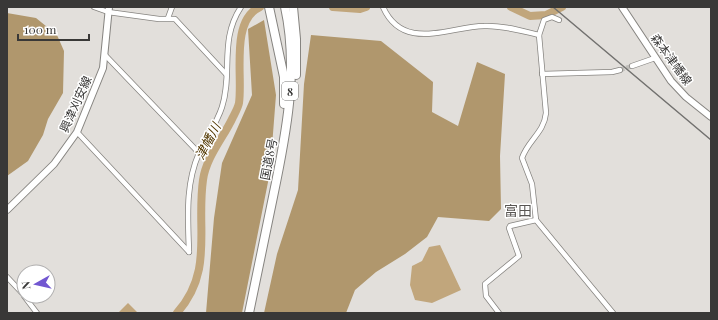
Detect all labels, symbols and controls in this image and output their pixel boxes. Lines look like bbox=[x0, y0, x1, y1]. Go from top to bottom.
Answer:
scale bar bbox=[18, 16, 89, 42]
text: 100 m bbox=[24, 21, 57, 37]
street label: 森本津幡線 bbox=[648, 30, 696, 88]
street label: 興津刈安線 bbox=[55, 73, 95, 135]
road number: 8 bbox=[282, 82, 298, 100]
water label: 津幡川 bbox=[190, 118, 225, 162]
street label: 国道8号 bbox=[256, 137, 280, 181]
district label: 富田 bbox=[504, 201, 532, 220]
north arrow bbox=[16, 264, 56, 304]
text: N bbox=[18, 280, 34, 290]

